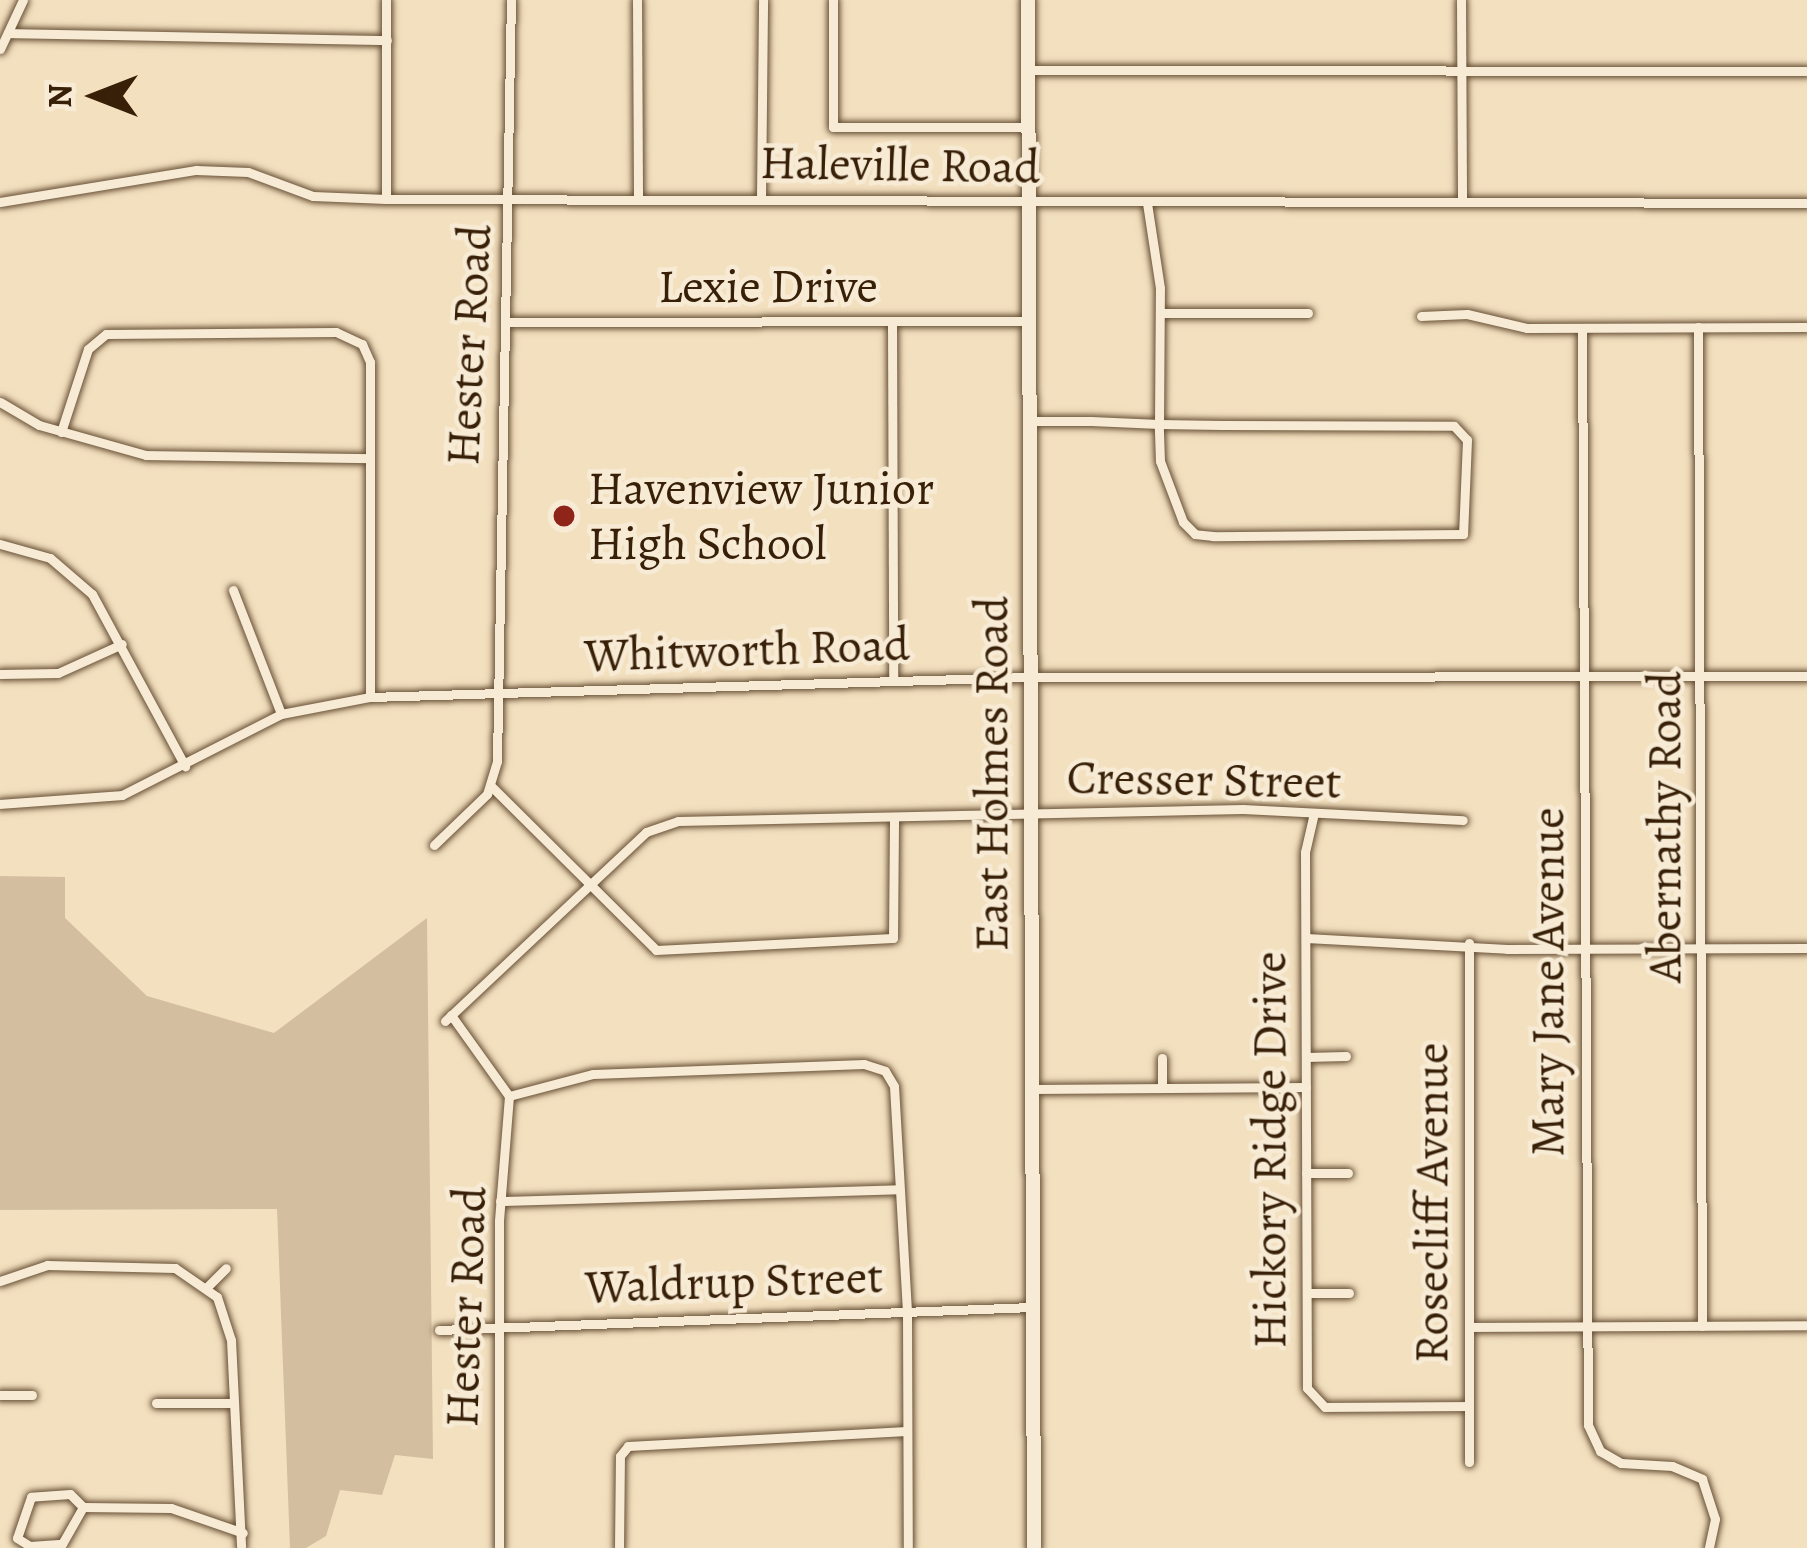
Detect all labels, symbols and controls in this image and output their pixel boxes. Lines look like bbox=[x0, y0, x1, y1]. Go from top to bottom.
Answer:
north arrow bbox=[36, 36, 156, 156]
text: N bbox=[37, 84, 82, 108]
street label: Haleville Road bbox=[759, 134, 1041, 196]
street label: Hester Road bbox=[434, 223, 504, 467]
street label: Lexie Drive bbox=[658, 258, 878, 316]
place label: Havenview Junior High School bbox=[588, 459, 934, 572]
marker: Havenview Junior High School bbox=[551, 503, 577, 529]
street label: East Holmes Road bbox=[963, 596, 1021, 952]
street label: Whitworth Road bbox=[583, 616, 911, 684]
street label: Abernathy Road bbox=[1636, 671, 1694, 983]
street label: Cresser Street bbox=[1066, 749, 1342, 811]
street label: Mary Jane Avenue bbox=[1519, 807, 1577, 1157]
street label: Hickory Ridge Drive bbox=[1241, 951, 1299, 1349]
street label: Rosecliff Avenue bbox=[1403, 1043, 1461, 1363]
street label: Hester Road bbox=[433, 1185, 499, 1429]
street label: Waldrup Street bbox=[584, 1248, 884, 1316]

